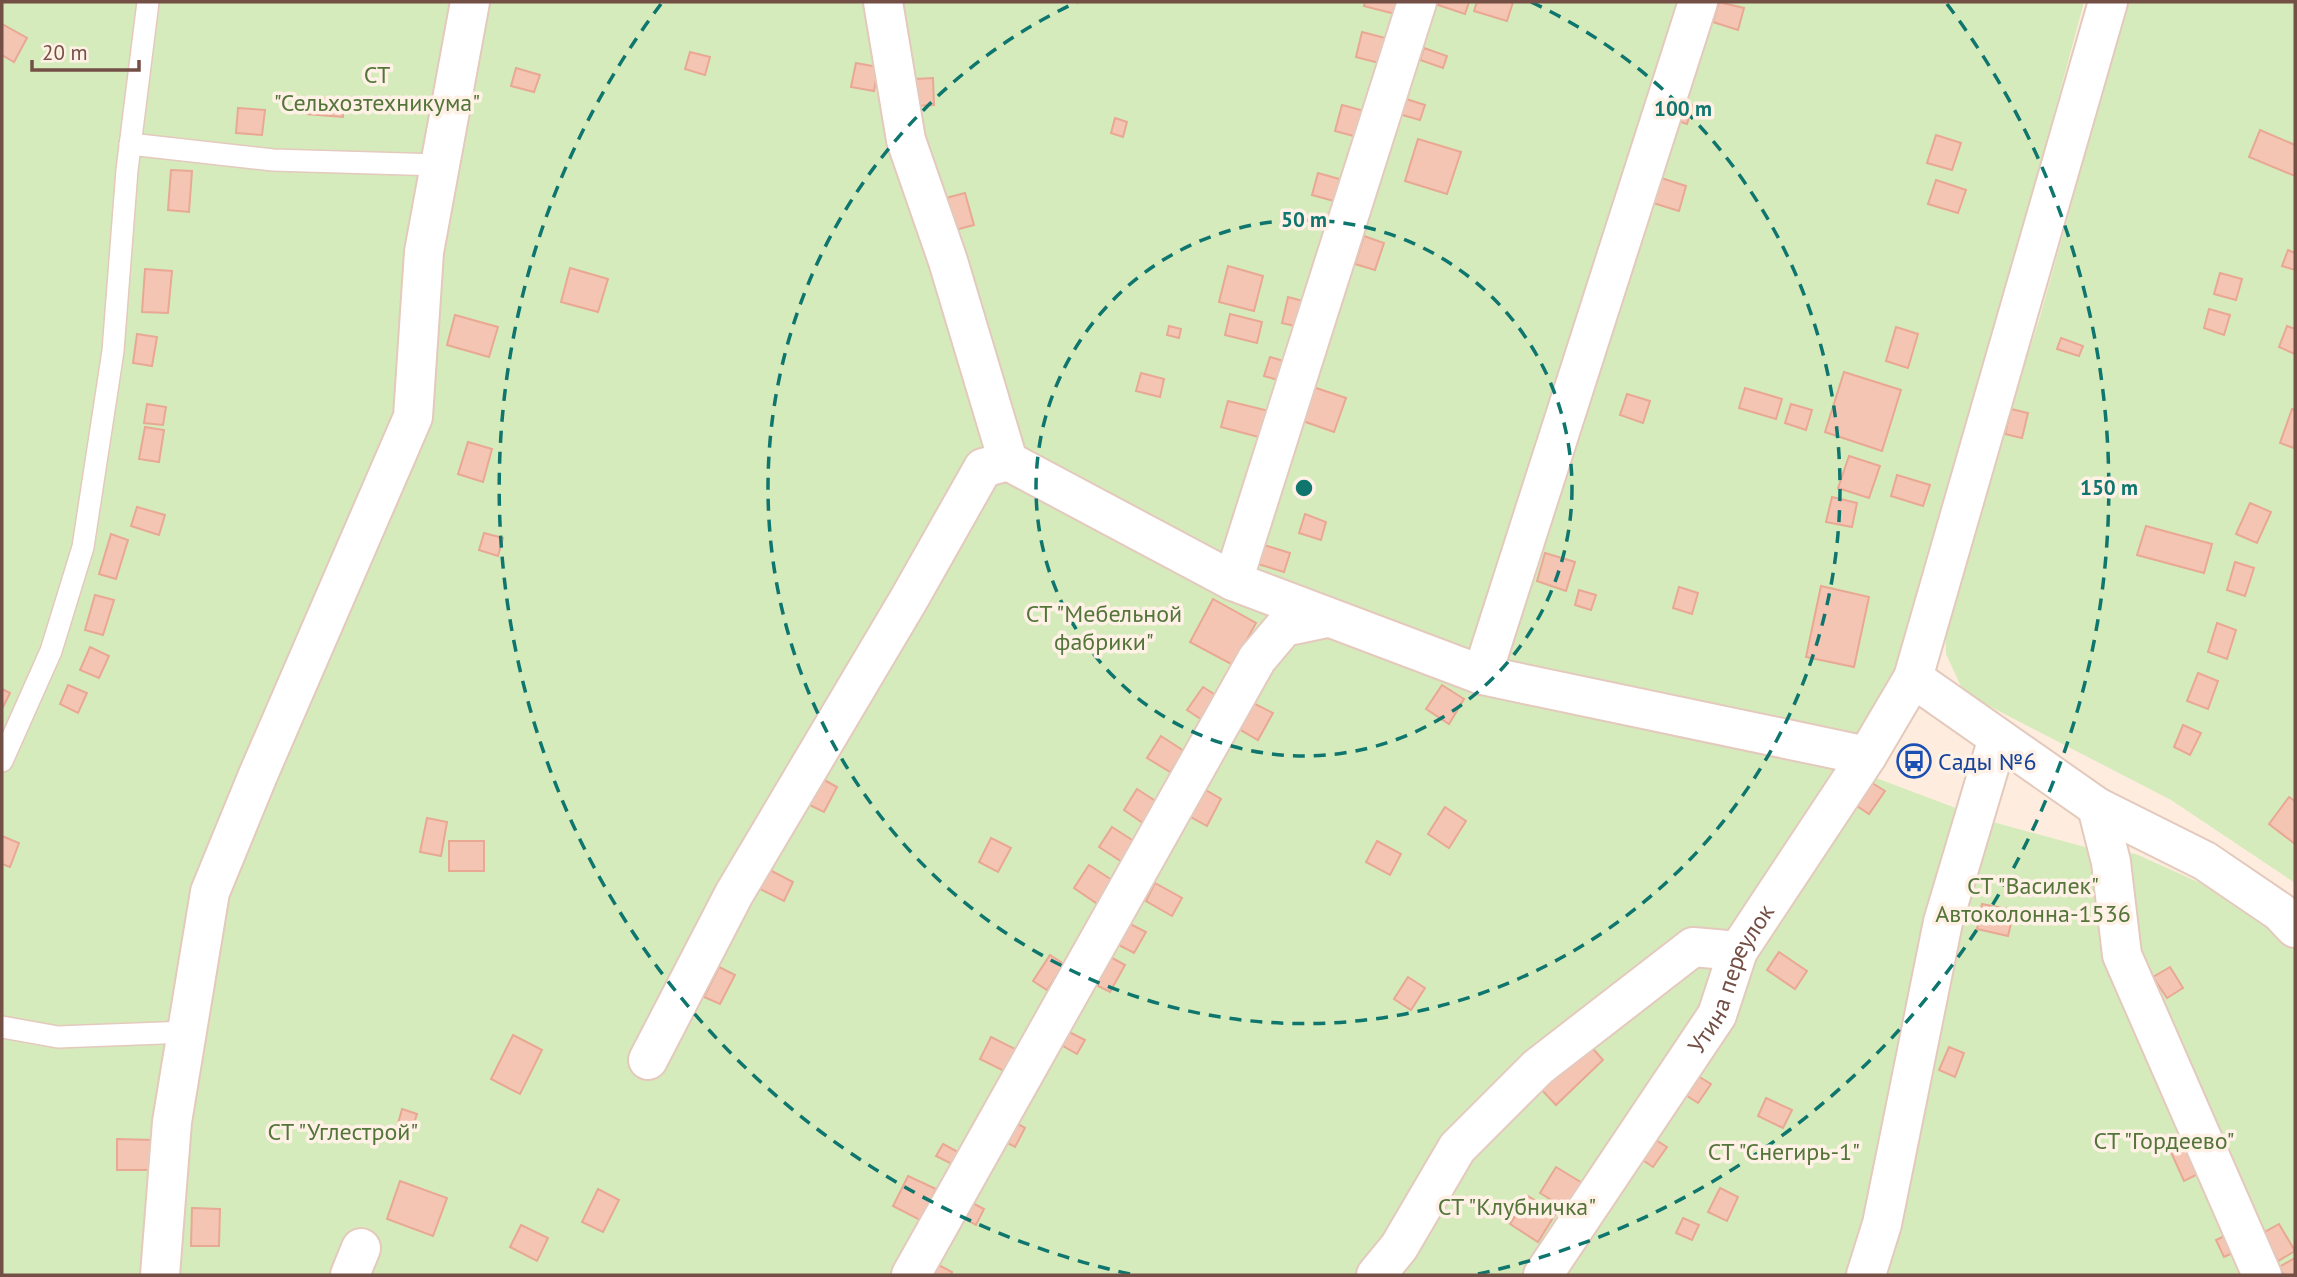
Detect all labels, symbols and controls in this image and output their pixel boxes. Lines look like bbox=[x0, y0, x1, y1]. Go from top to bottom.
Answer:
scale bar bbox=[32, 28, 138, 72]
text: 20 m bbox=[42, 39, 88, 66]
park label: СТ "Сельхозтехникума" bbox=[274, 59, 480, 118]
text: 100 m bbox=[1654, 95, 1712, 122]
text: 50 m bbox=[1281, 206, 1327, 233]
text: 150 m bbox=[2080, 474, 2138, 501]
centre of rings bbox=[1292, 476, 1316, 500]
park label: СТ "Мебельной фабрики" bbox=[1026, 598, 1182, 657]
bus stop icon: Сады №6 bbox=[1895, 742, 1933, 780]
place label: Сады №6 bbox=[1938, 746, 2036, 777]
park label: СТ "Василек" Автоколонна-1536 bbox=[1935, 870, 2131, 929]
street label: Утина переулок bbox=[1680, 897, 1781, 1059]
park label: СТ "Углестрой" bbox=[268, 1116, 418, 1147]
park label: СТ "Гордеево" bbox=[2094, 1125, 2234, 1156]
park label: СТ "Снегирь-1" bbox=[1708, 1136, 1860, 1167]
park label: СТ "Клубничка" bbox=[1438, 1191, 1596, 1222]

